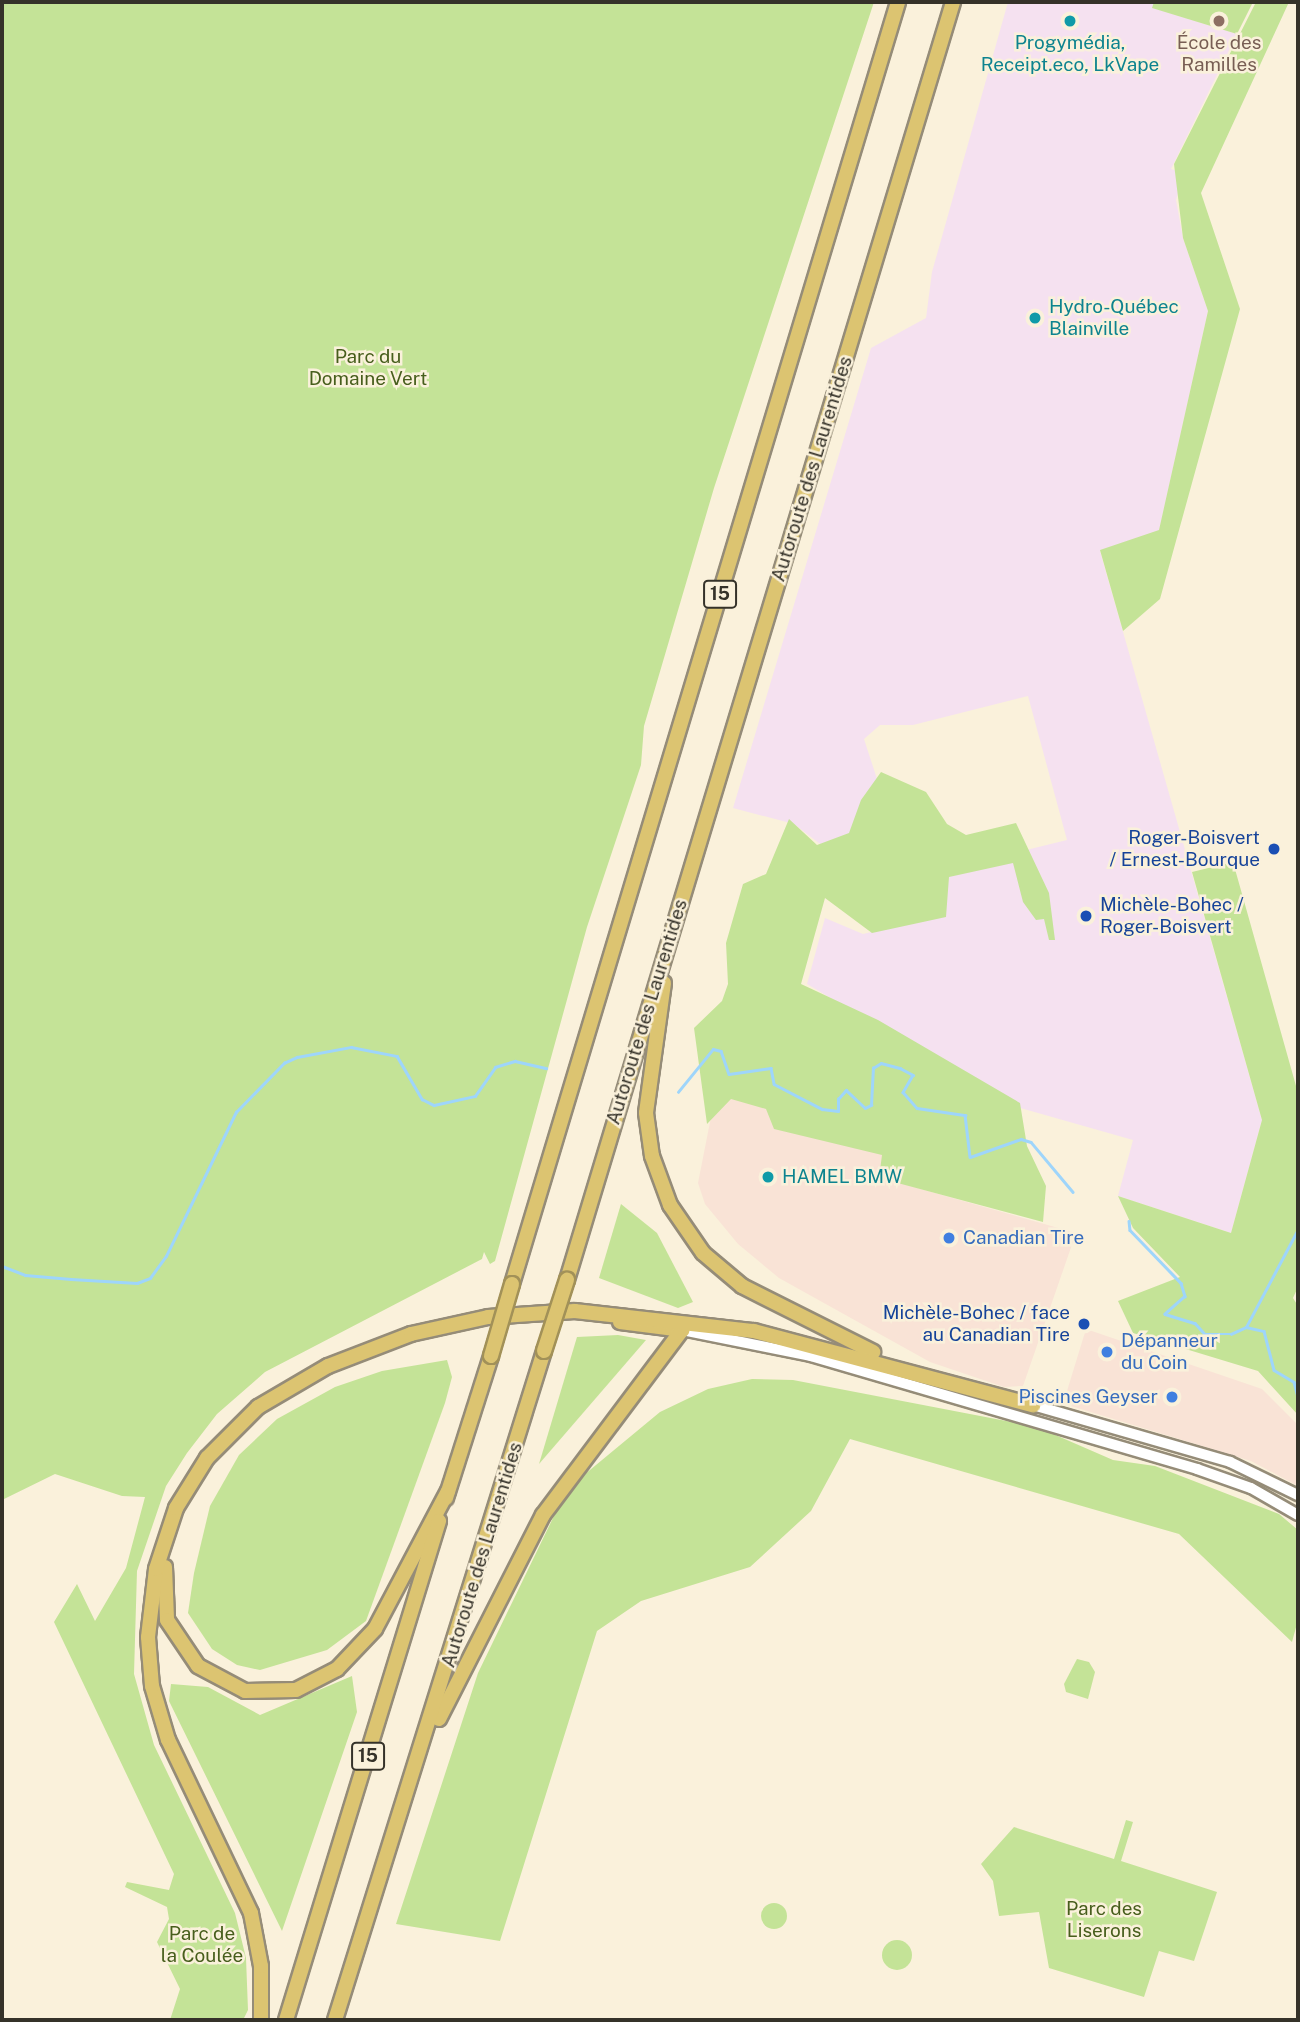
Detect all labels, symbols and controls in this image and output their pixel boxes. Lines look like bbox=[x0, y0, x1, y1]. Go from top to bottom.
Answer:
marker: Progymédia, Receipt.eco, LkVape bbox=[1062, 13, 1078, 29]
marker: École des Ramilles bbox=[1211, 13, 1227, 29]
place label: Progymédia, Receipt.eco, LkVape bbox=[981, 32, 1159, 76]
place label: École des Ramilles bbox=[1177, 32, 1261, 76]
place label: Hydro-Québec Blainville bbox=[1049, 296, 1179, 340]
marker: Hydro-Québec Blainville bbox=[1027, 310, 1043, 326]
park label: Parc du Domaine Vert bbox=[308, 346, 428, 390]
street label: Autoroute des Laurentides bbox=[767, 353, 857, 585]
road number: 15 bbox=[702, 580, 738, 608]
place label: Roger-Boisvert / Ernest-Bourque bbox=[1110, 827, 1260, 871]
marker: Roger-Boisvert / Ernest-Bourque bbox=[1266, 841, 1282, 857]
place label: Michèle-Bohec / Roger-Boisvert bbox=[1100, 894, 1244, 938]
street label: Autoroute des Laurentides bbox=[602, 896, 692, 1128]
marker: Michèle-Bohec / Roger-Boisvert bbox=[1078, 908, 1094, 924]
place label: HAMEL BMW bbox=[782, 1166, 902, 1188]
marker: HAMEL BMW bbox=[760, 1169, 776, 1185]
place label: Canadian Tire bbox=[963, 1227, 1084, 1249]
marker: Canadian Tire bbox=[941, 1230, 957, 1246]
place label: Michèle-Bohec / face au Canadian Tire bbox=[883, 1302, 1070, 1346]
marker: Michèle-Bohec / face au Canadian Tire bbox=[1076, 1316, 1092, 1332]
place label: Dépanneur du Coin bbox=[1121, 1330, 1218, 1374]
marker: Dépanneur du Coin bbox=[1099, 1344, 1115, 1360]
place label: Piscines Geyser bbox=[1018, 1386, 1158, 1408]
marker: Piscines Geyser bbox=[1164, 1389, 1180, 1405]
street label: Autoroute des Laurentides bbox=[437, 1439, 527, 1671]
road number: 15 bbox=[350, 1742, 386, 1770]
park label: Parc des Liserons bbox=[1066, 1898, 1142, 1942]
park label: Parc de la Coulée bbox=[161, 1923, 243, 1967]

